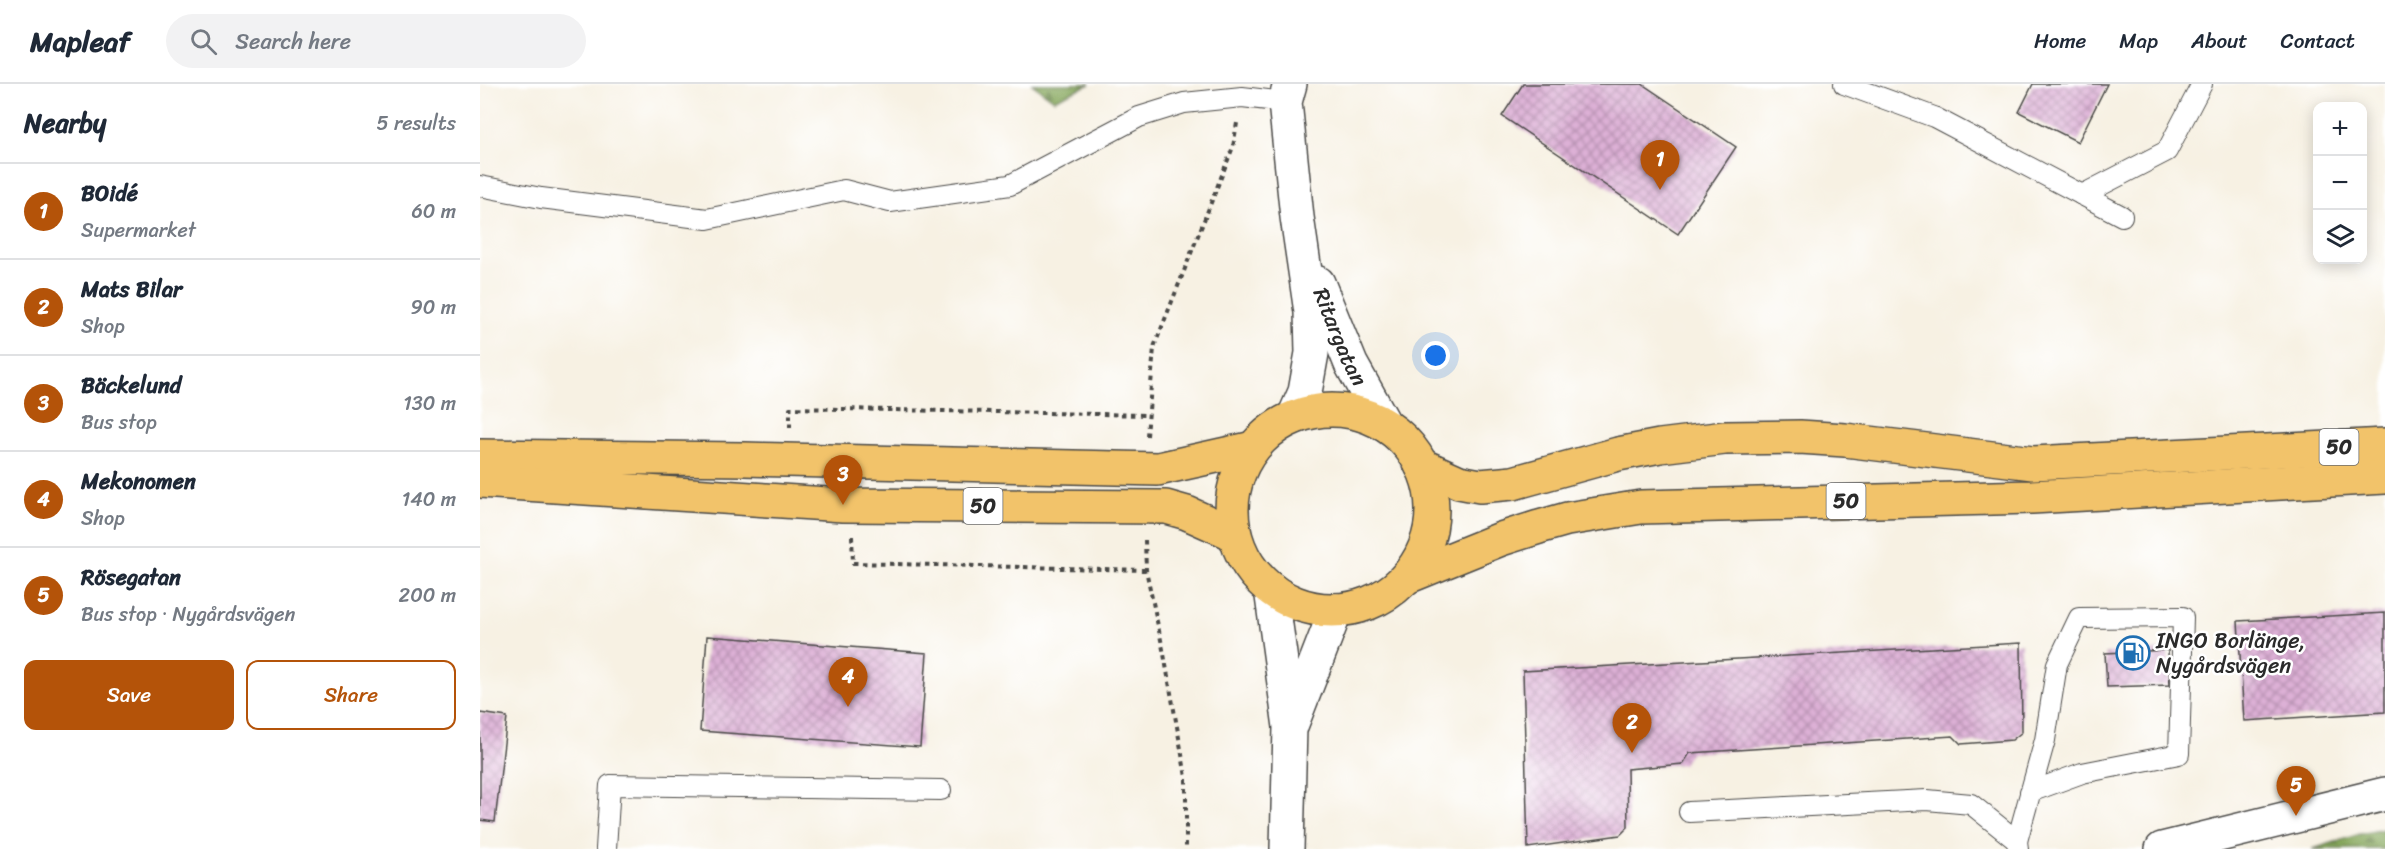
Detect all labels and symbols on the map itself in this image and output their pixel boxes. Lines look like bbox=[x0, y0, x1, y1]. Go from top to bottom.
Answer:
pin: 1 bbox=[1640, 141, 1680, 190]
street label: Ritargatan bbox=[1302, 281, 1379, 393]
your location bbox=[1421, 341, 1450, 370]
road number: 50 bbox=[2320, 429, 2358, 465]
pin: 3 bbox=[824, 456, 862, 505]
road number: 50 bbox=[1826, 483, 1866, 519]
road number: 50 bbox=[964, 488, 1002, 524]
place label: INGO Borlänge, Nygårdsvägen bbox=[2155, 621, 2306, 685]
fuel station icon: INGO Borlänge, Nygårdsvägen bbox=[2115, 635, 2151, 671]
pin: 4 bbox=[828, 658, 868, 707]
pin: 2 bbox=[1612, 704, 1652, 753]
pin: 5 bbox=[2276, 766, 2316, 816]

